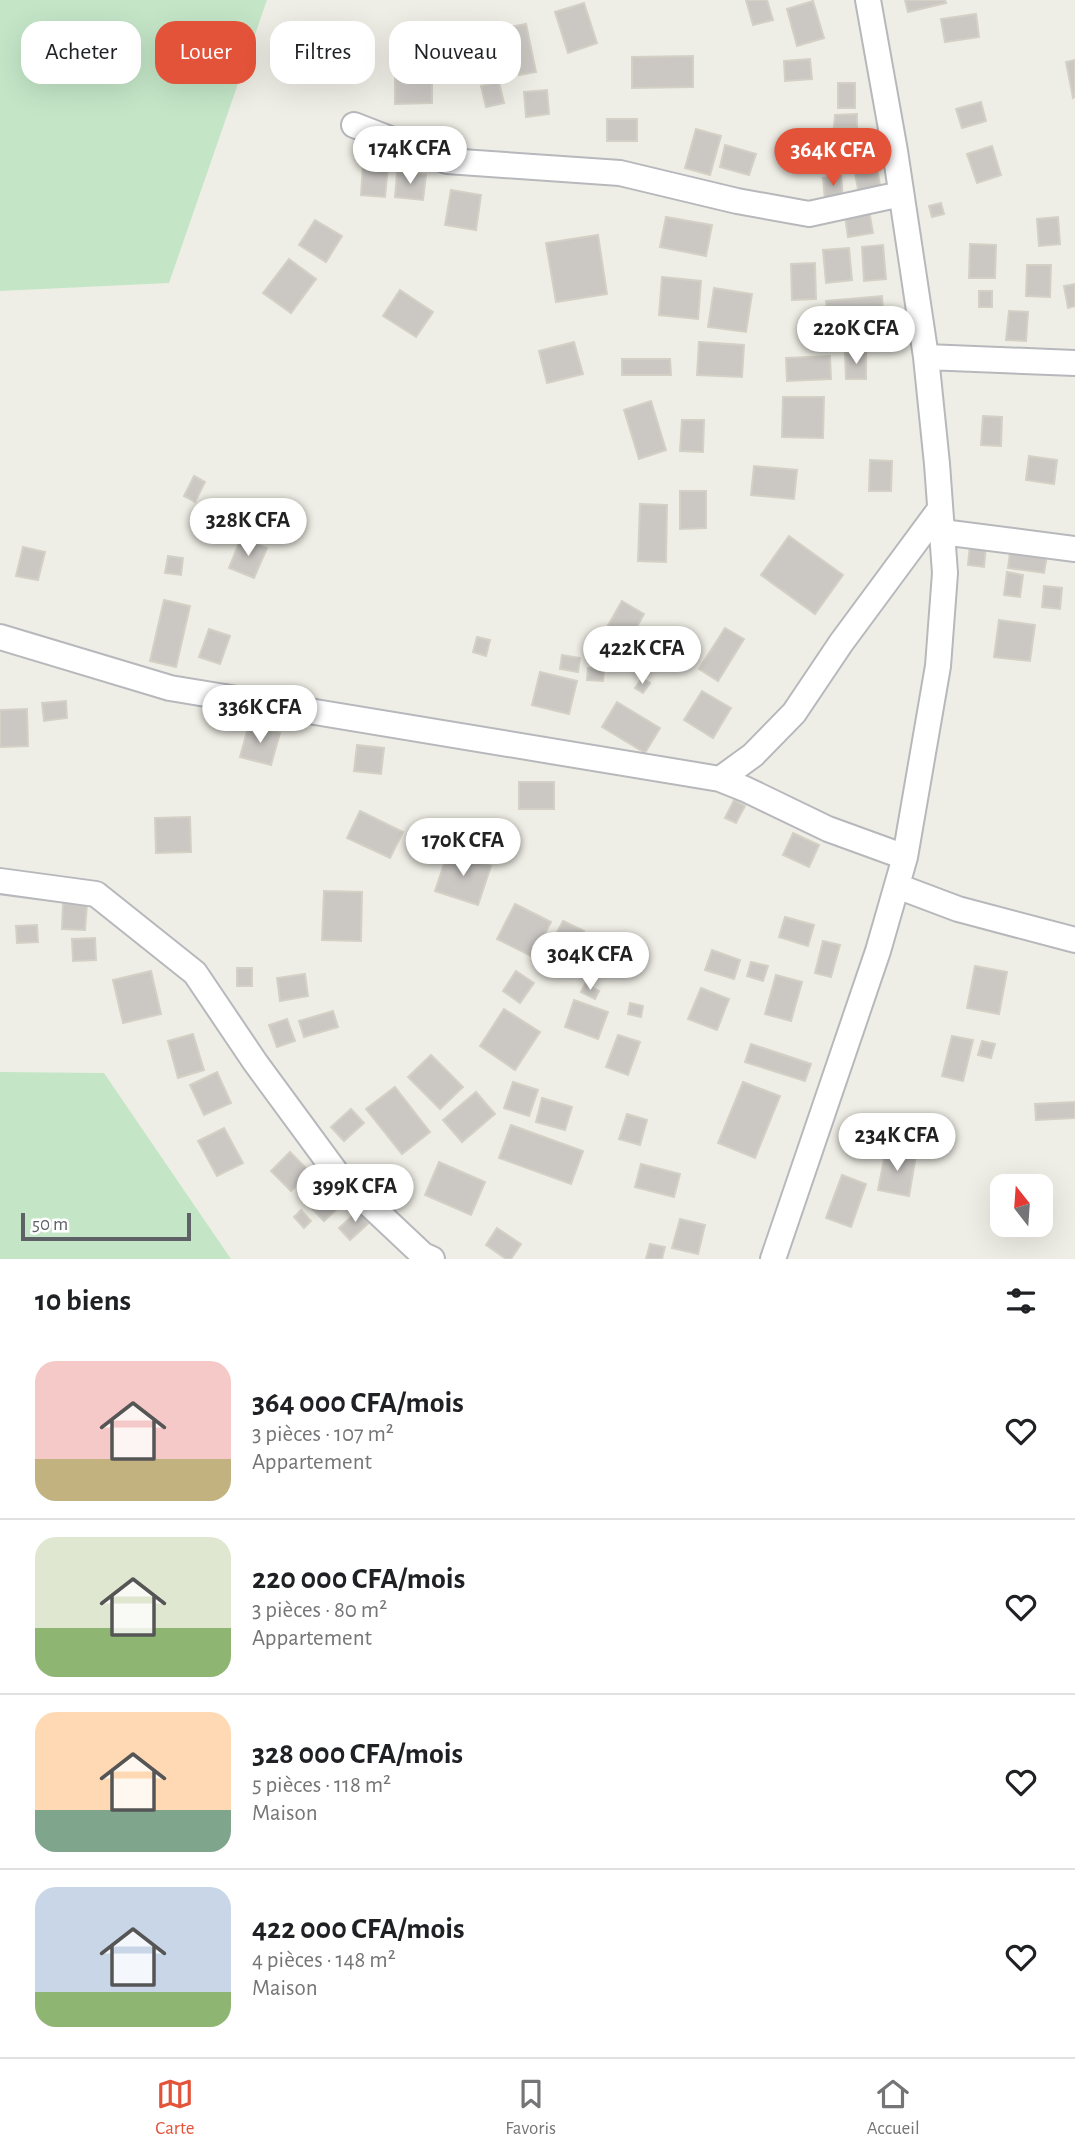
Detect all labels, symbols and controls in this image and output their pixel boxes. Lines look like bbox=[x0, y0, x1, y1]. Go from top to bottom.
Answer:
chip: Acheter bbox=[21, 21, 141, 84]
chip: Louer bbox=[155, 21, 256, 84]
chip: Filtres bbox=[270, 21, 375, 84]
chip: Nouveau bbox=[389, 21, 521, 84]
pin: 174K CFA bbox=[338, 127, 482, 186]
pin: 364K CFA bbox=[761, 128, 905, 188]
text: 174K CFA bbox=[369, 137, 451, 160]
text: 364K CFA bbox=[790, 139, 876, 162]
pin: 220K CFA bbox=[784, 306, 928, 366]
text: 220K CFA bbox=[813, 317, 899, 340]
pin: 328K CFA bbox=[176, 498, 320, 558]
text: 328K CFA bbox=[206, 509, 290, 532]
pin: 422K CFA bbox=[570, 626, 714, 686]
text: 422K CFA bbox=[599, 637, 685, 660]
pin: 336K CFA bbox=[188, 686, 332, 745]
text: 336K CFA bbox=[218, 696, 302, 719]
pin: 170K CFA bbox=[391, 818, 535, 878]
text: 170K CFA bbox=[422, 829, 504, 852]
pin: 304K CFA bbox=[518, 932, 662, 992]
text: 304K CFA bbox=[547, 943, 633, 966]
pin: 234K CFA bbox=[825, 1114, 969, 1173]
text: 234K CFA bbox=[855, 1124, 939, 1147]
pin: 399K CFA bbox=[283, 1164, 427, 1224]
north arrow bbox=[990, 1174, 1054, 1237]
map controls bbox=[990, 1174, 1053, 1237]
text: 399K CFA bbox=[313, 1175, 397, 1198]
scale bar bbox=[21, 1210, 191, 1242]
text: 50 m bbox=[32, 1215, 68, 1234]
icon: filters bbox=[1002, 1282, 1040, 1320]
text: 10 biens bbox=[35, 1286, 131, 1316]
text: 364 000 CFA/mois bbox=[252, 1388, 464, 1418]
icon: home bbox=[91, 1389, 175, 1473]
icon: heart bbox=[1002, 1412, 1040, 1450]
text: 3 pièces · 107 m² bbox=[252, 1423, 394, 1446]
text: Appartement bbox=[252, 1451, 372, 1474]
text: 220 000 CFA/mois bbox=[252, 1564, 465, 1594]
icon: home bbox=[91, 1565, 175, 1649]
icon: heart bbox=[1002, 1588, 1040, 1626]
text: 3 pièces · 80 m² bbox=[252, 1599, 387, 1622]
text: Appartement bbox=[252, 1627, 372, 1650]
text: 328 000 CFA/mois bbox=[252, 1739, 463, 1769]
icon: home bbox=[91, 1740, 175, 1824]
icon: heart bbox=[1002, 1763, 1040, 1801]
text: 5 pièces · 118 m² bbox=[252, 1774, 391, 1797]
text: Maison bbox=[252, 1802, 318, 1825]
text: 422 000 CFA/mois bbox=[252, 1914, 465, 1944]
icon: home bbox=[91, 1915, 175, 1999]
icon: heart bbox=[1002, 1938, 1040, 1976]
text: 4 pièces · 148 m² bbox=[252, 1949, 396, 1972]
text: Maison bbox=[252, 1977, 318, 2000]
tab: Carte bbox=[155, 2075, 194, 2140]
tab: Favoris bbox=[505, 2075, 556, 2140]
tab: Accueil bbox=[867, 2075, 920, 2140]

